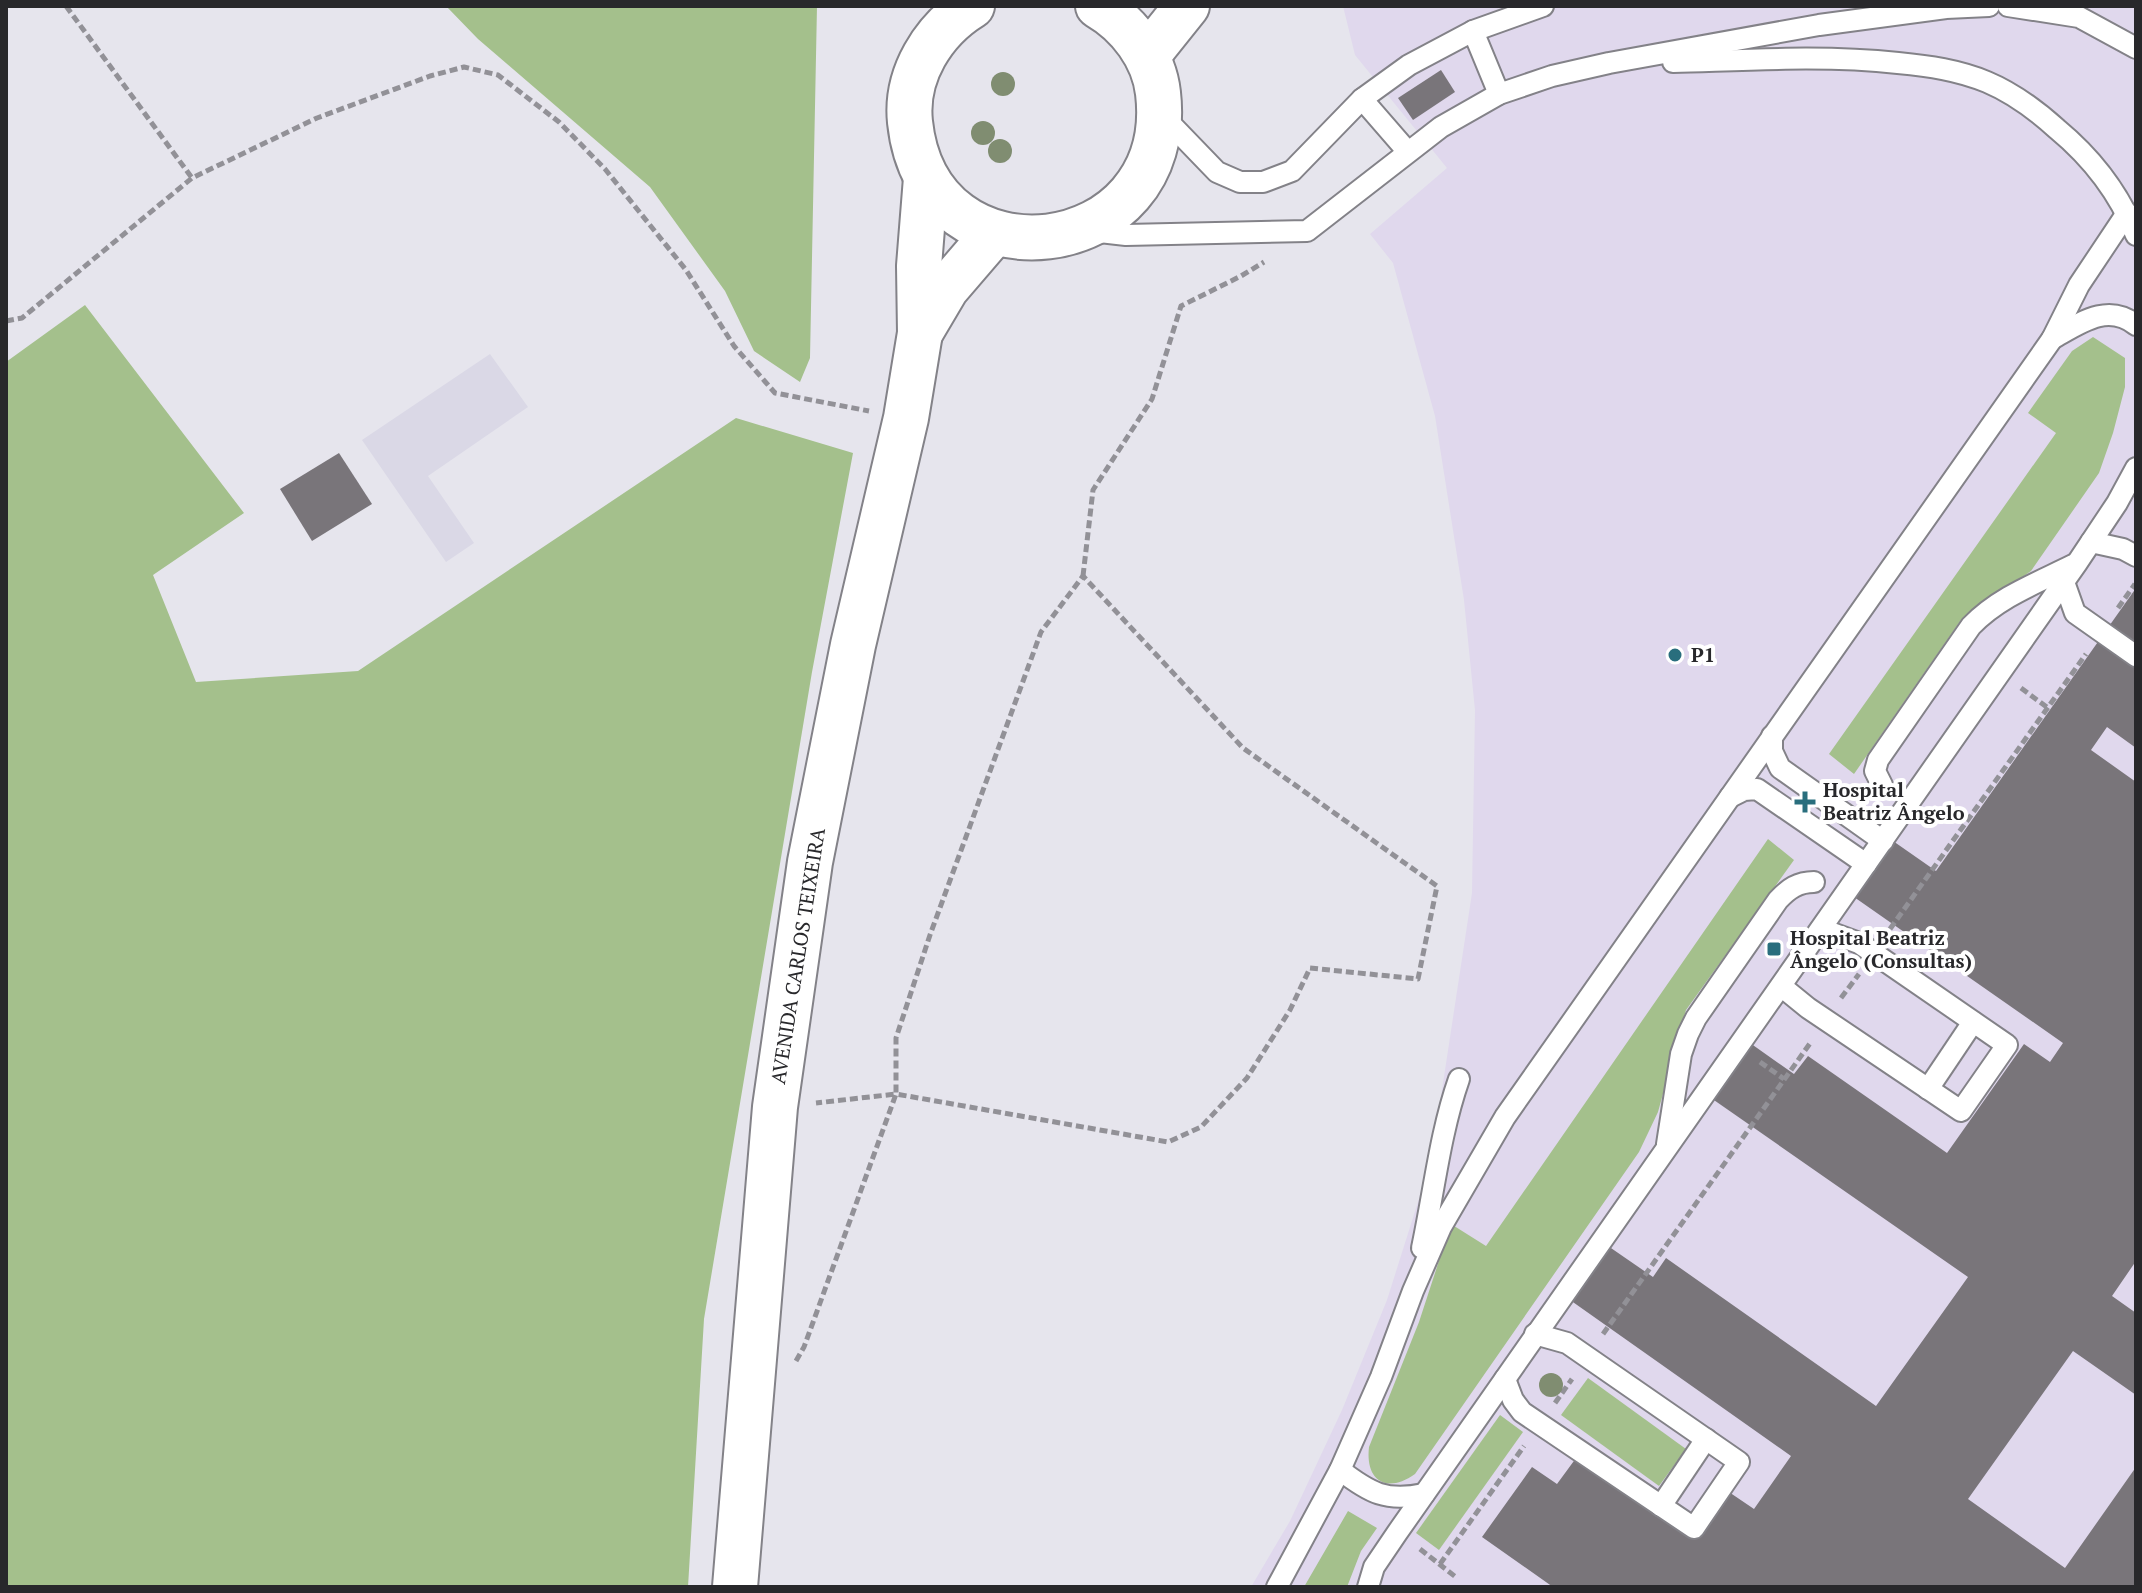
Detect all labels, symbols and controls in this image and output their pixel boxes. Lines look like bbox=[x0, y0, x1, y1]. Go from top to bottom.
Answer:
place label: P1 bbox=[1691, 641, 1715, 668]
marker: P1 bbox=[1666, 646, 1684, 664]
place label: Hospital Beatriz Ângelo bbox=[1823, 776, 1965, 826]
marker: Hospital Beatriz Ângelo bbox=[1794, 791, 1816, 813]
street label: AVENIDA CARLOS TEIXEIRA bbox=[764, 826, 831, 1086]
place label: Hospital Beatriz Ângelo (Consultas) bbox=[1790, 924, 1972, 974]
marker: Hospital Beatriz Ângelo (Consultas) bbox=[1765, 940, 1783, 958]

